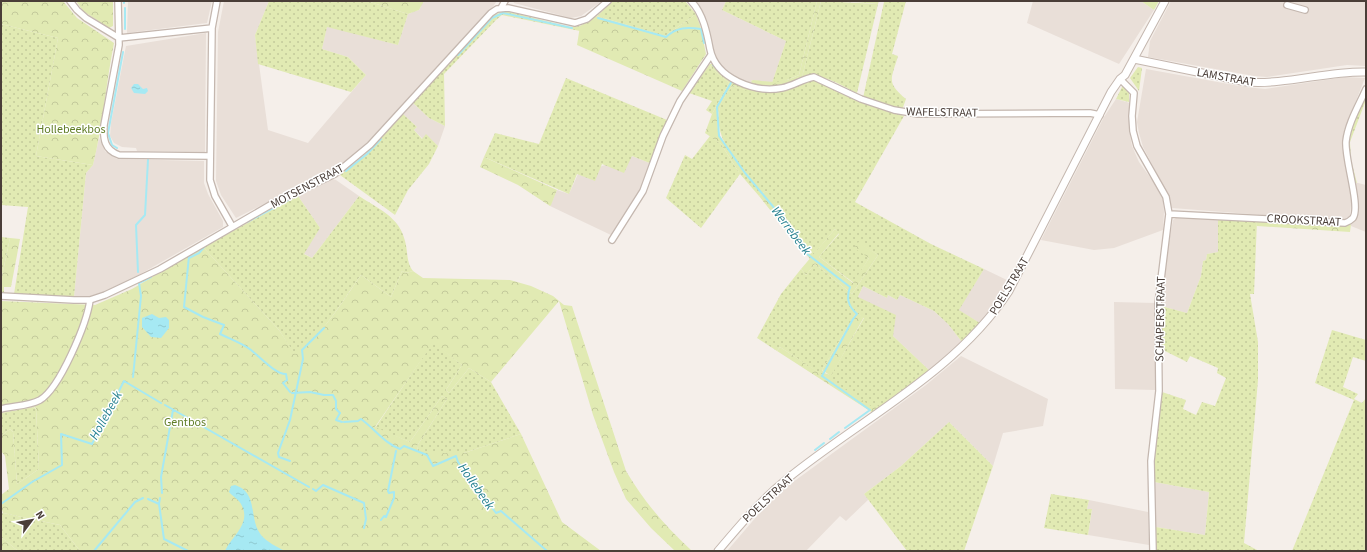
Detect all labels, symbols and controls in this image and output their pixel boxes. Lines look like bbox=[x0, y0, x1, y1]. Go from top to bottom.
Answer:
street label: LAMSTRAAT bbox=[1195, 64, 1257, 91]
street label: WAFELSTRAAT bbox=[906, 103, 979, 122]
park label: Hollebeekbos bbox=[36, 121, 106, 138]
street label: MOTSENSTRAAT bbox=[267, 160, 347, 213]
water label: Werrebeek bbox=[767, 203, 816, 259]
street label: CROOKSTRAAT bbox=[1266, 210, 1342, 231]
street label: POELSTRAAT bbox=[985, 254, 1034, 318]
street label: SCHAPERSTRAAT bbox=[1151, 276, 1170, 362]
water label: Hollebeek bbox=[85, 387, 127, 443]
park label: Gentbos bbox=[164, 414, 206, 431]
water label: Hollebeek bbox=[454, 460, 499, 514]
street label: POELSTRAAT bbox=[739, 470, 798, 527]
north arrow bbox=[12, 500, 52, 540]
text: N bbox=[32, 508, 48, 522]

